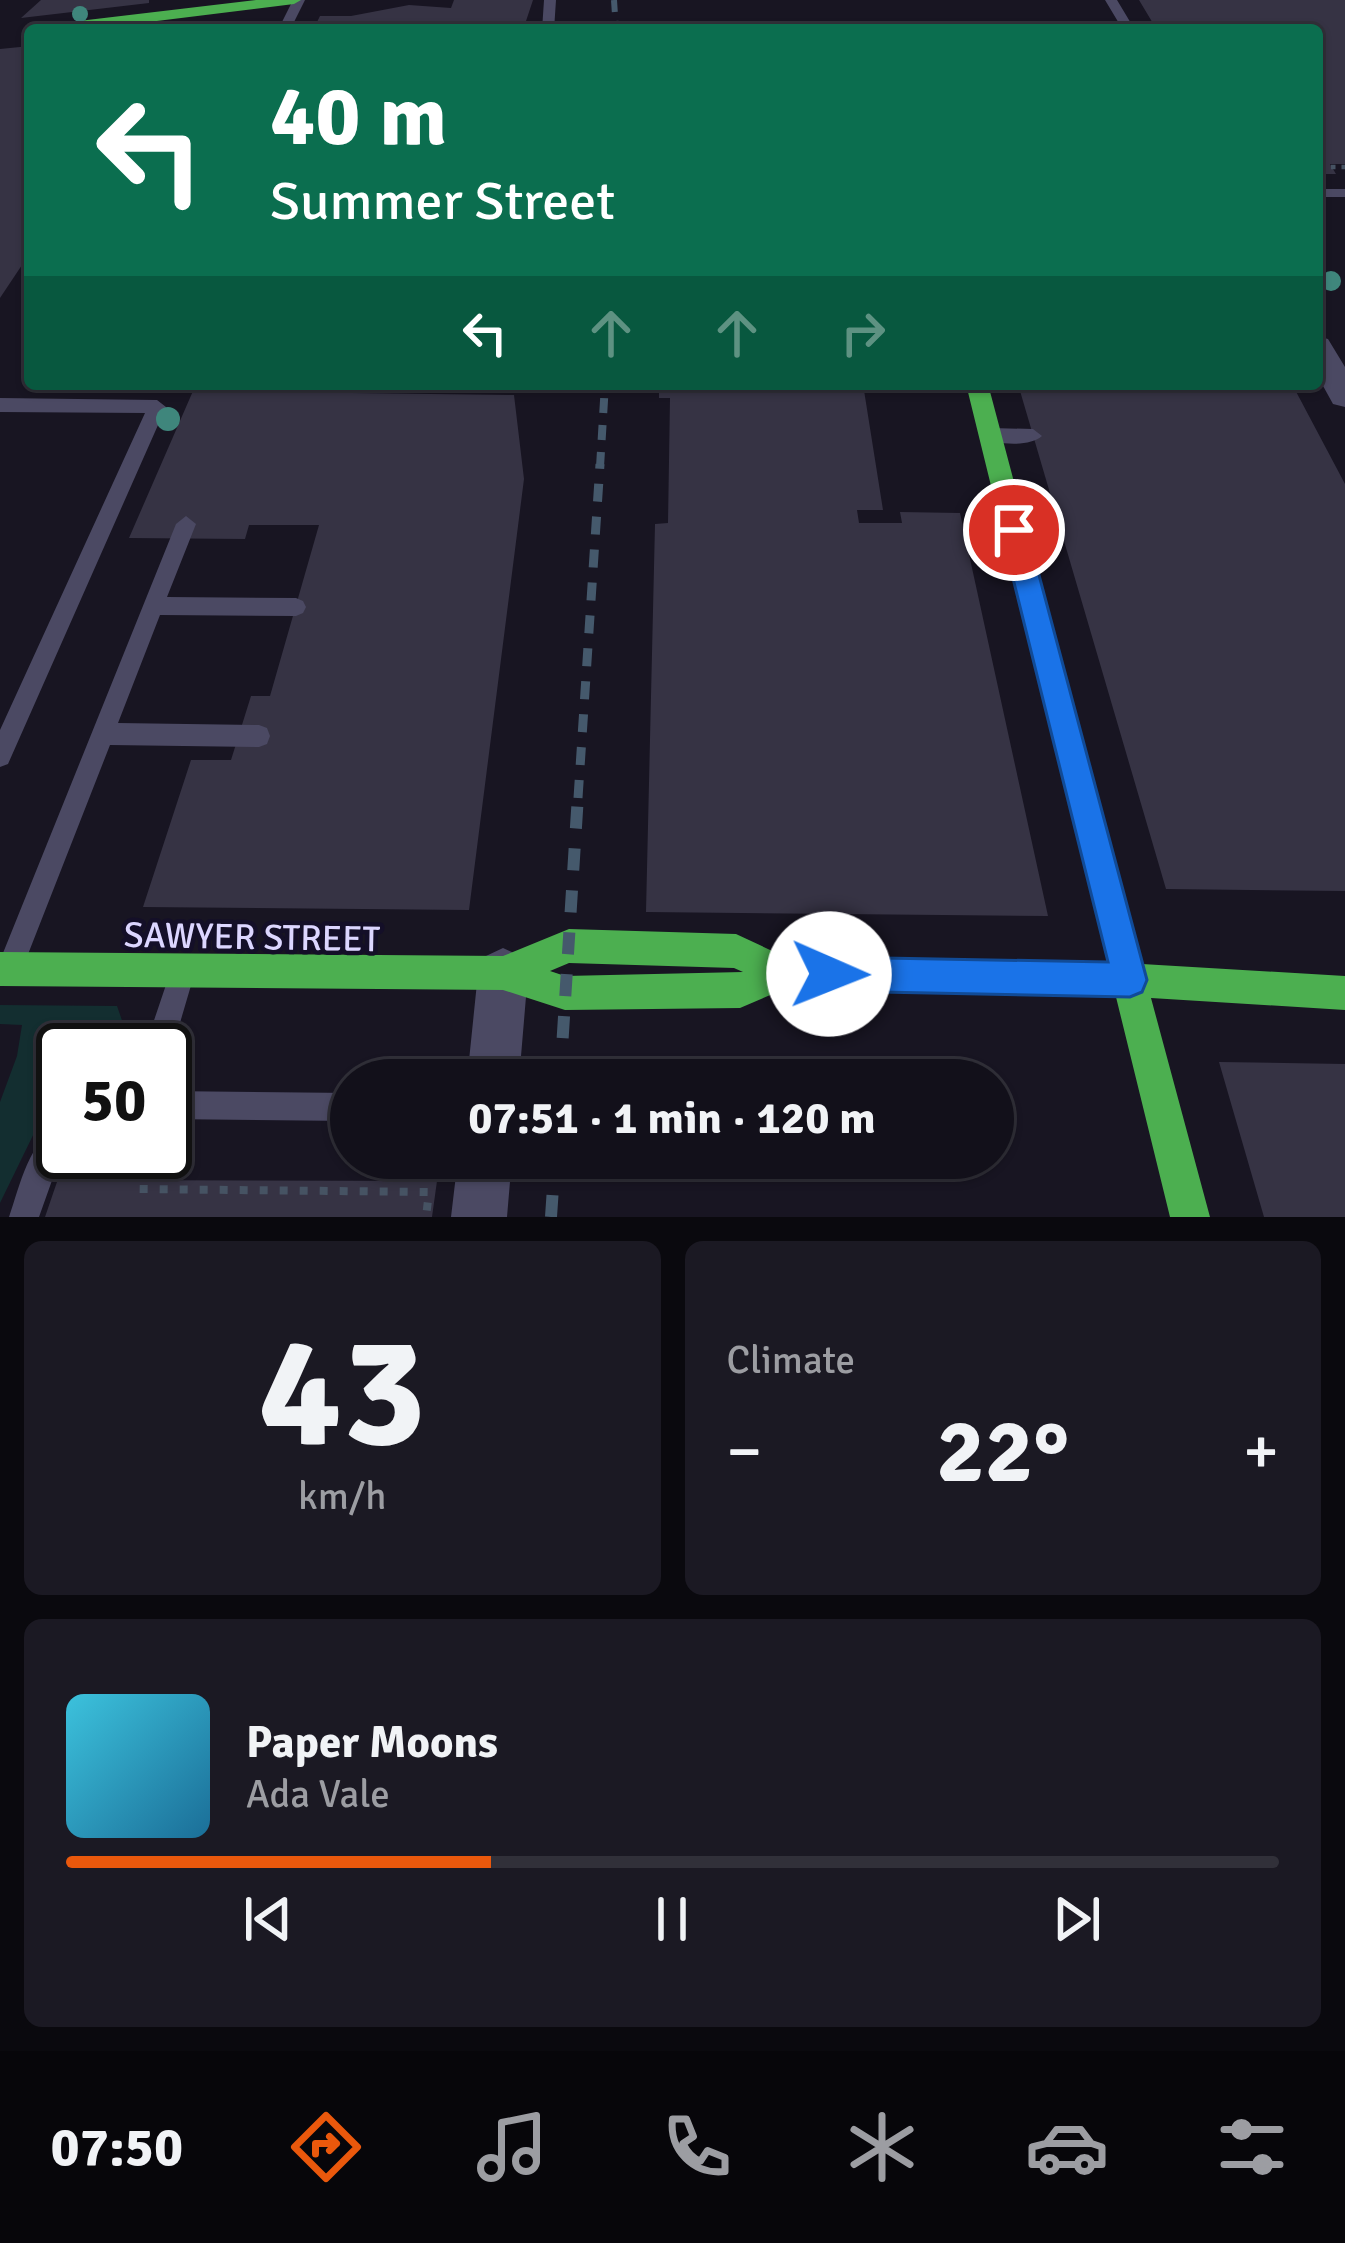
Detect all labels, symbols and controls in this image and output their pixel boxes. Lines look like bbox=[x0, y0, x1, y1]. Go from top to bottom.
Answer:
text: 40 m bbox=[270, 65, 447, 169]
icon: left bbox=[72, 72, 228, 228]
text: Summer Street bbox=[270, 168, 615, 235]
icon: left bbox=[452, 300, 518, 366]
icon: ahead bbox=[578, 300, 644, 366]
icon: ahead bbox=[704, 300, 770, 366]
icon: right bbox=[830, 300, 896, 366]
pin bbox=[963, 479, 1065, 581]
icon: arrive bbox=[981, 497, 1047, 563]
position arrow bbox=[766, 911, 892, 1037]
street label: SAWYER STREET bbox=[123, 913, 381, 962]
speed limit sign: 50 bbox=[36, 1023, 192, 1179]
text: 07:51 · 1 min · 120 m bbox=[468, 1091, 876, 1146]
text: 43 bbox=[258, 1297, 426, 1490]
text: Climate bbox=[727, 1336, 855, 1384]
text: 22° bbox=[936, 1396, 1069, 1507]
text: − bbox=[727, 1411, 762, 1492]
text: + bbox=[1243, 1411, 1279, 1492]
text: km/h bbox=[298, 1472, 386, 1520]
text: Paper Moons bbox=[246, 1715, 498, 1770]
text: Ada Vale bbox=[246, 1770, 390, 1818]
icon: previous bbox=[235, 1886, 301, 1952]
icon: pause bbox=[639, 1886, 705, 1952]
icon: next bbox=[1044, 1886, 1110, 1952]
icon: directions bbox=[284, 2105, 368, 2189]
icon: music bbox=[470, 2105, 554, 2189]
icon: phone bbox=[655, 2105, 739, 2189]
icon: climate bbox=[840, 2105, 924, 2189]
icon: car bbox=[1025, 2105, 1109, 2189]
icon: filters bbox=[1210, 2105, 1294, 2189]
text: 07:50 bbox=[51, 2114, 183, 2181]

